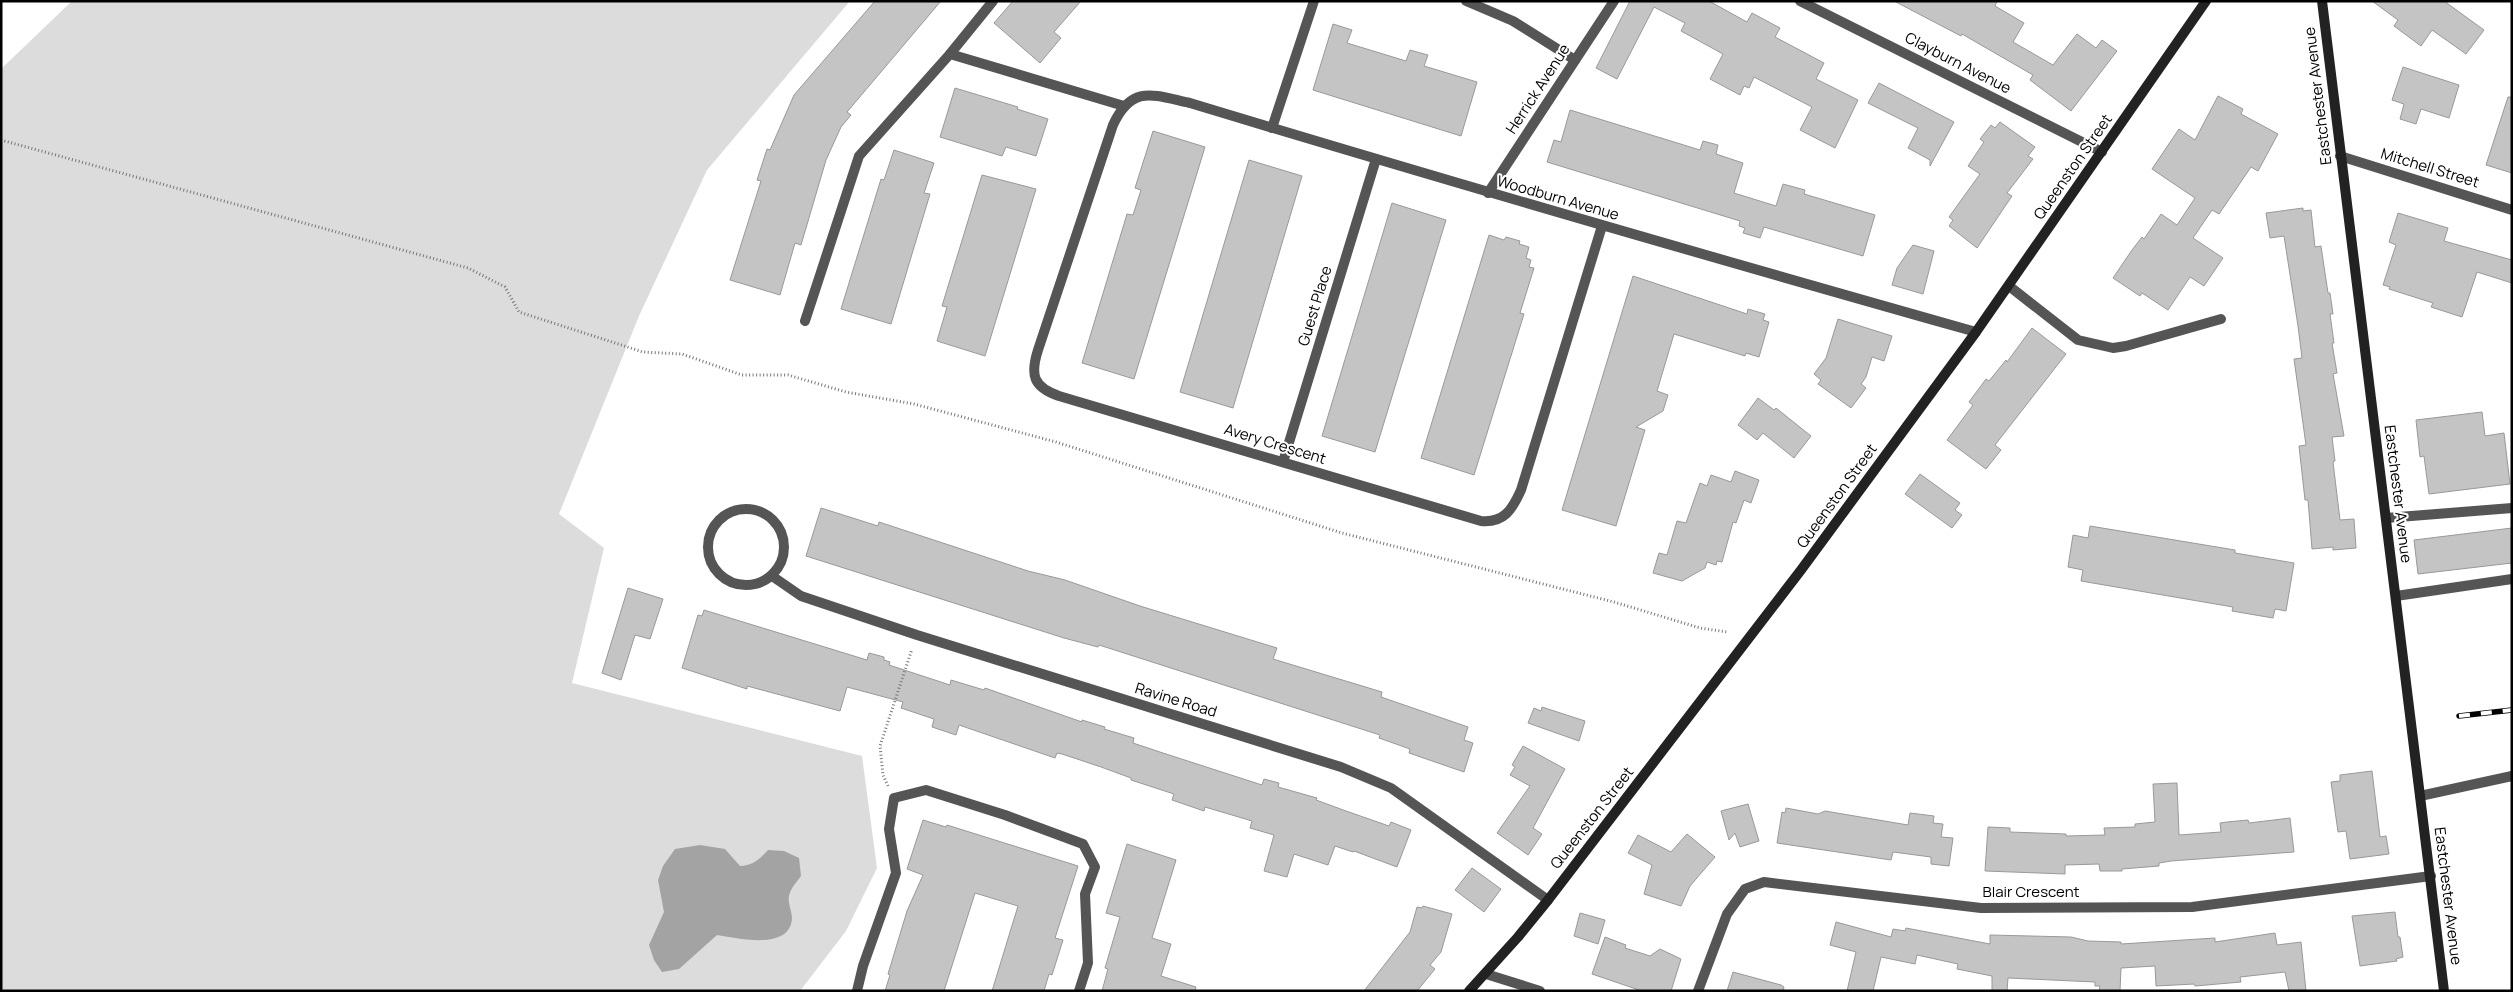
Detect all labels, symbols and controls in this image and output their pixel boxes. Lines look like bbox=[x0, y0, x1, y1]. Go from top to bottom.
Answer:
street label: Eastchester Avenue bbox=[2299, 26, 2336, 166]
street label: Clayburn Avenue bbox=[1902, 27, 2015, 98]
street label: Herrick Avenue bbox=[1501, 39, 1575, 138]
street label: Queenston Street bbox=[2028, 110, 2117, 224]
street label: Mitchell Street bbox=[2378, 143, 2482, 192]
street label: Woodburn Avenue bbox=[1495, 170, 1622, 225]
street label: Guest Place bbox=[1292, 263, 1337, 349]
street label: Avery Crescent bbox=[1222, 418, 1329, 469]
street label: Eastchester Avenue bbox=[2380, 424, 2417, 564]
street label: Queenston Street bbox=[1792, 439, 1882, 552]
street label: Ravine Road bbox=[1133, 677, 1220, 722]
street label: Queenston Street bbox=[1545, 762, 1638, 873]
street label: Eastchester Avenue bbox=[2430, 826, 2467, 966]
street label: Blair Crescent bbox=[1982, 881, 2080, 902]

